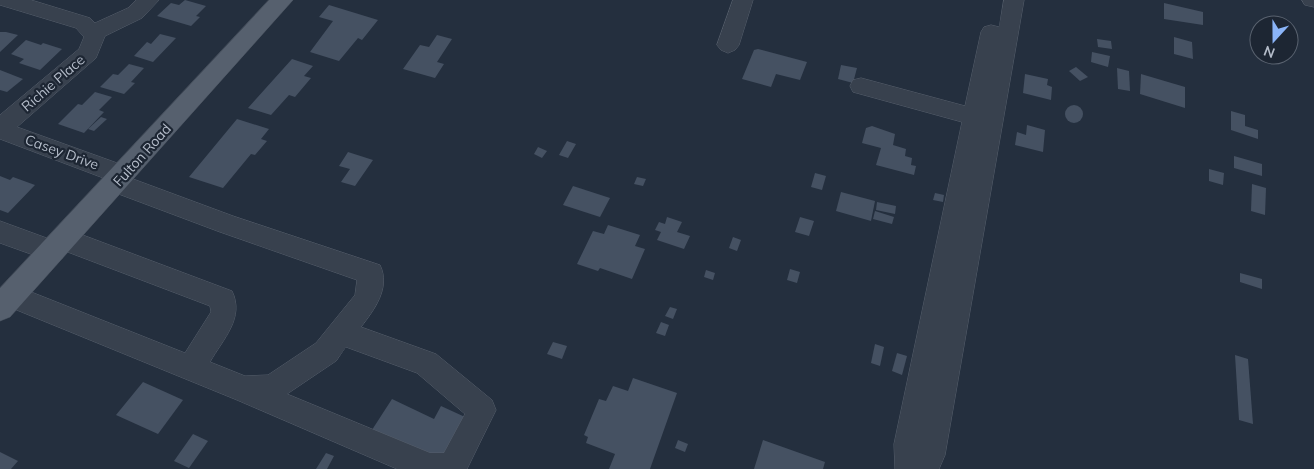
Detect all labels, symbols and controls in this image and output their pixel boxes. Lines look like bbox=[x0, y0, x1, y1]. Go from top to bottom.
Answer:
north arrow bbox=[1249, 15, 1299, 65]
text: N bbox=[1261, 42, 1278, 62]
street label: Richie Place bbox=[18, 51, 88, 115]
street label: Fulton Road bbox=[109, 120, 175, 190]
street label: Casey Drive bbox=[23, 130, 101, 174]

